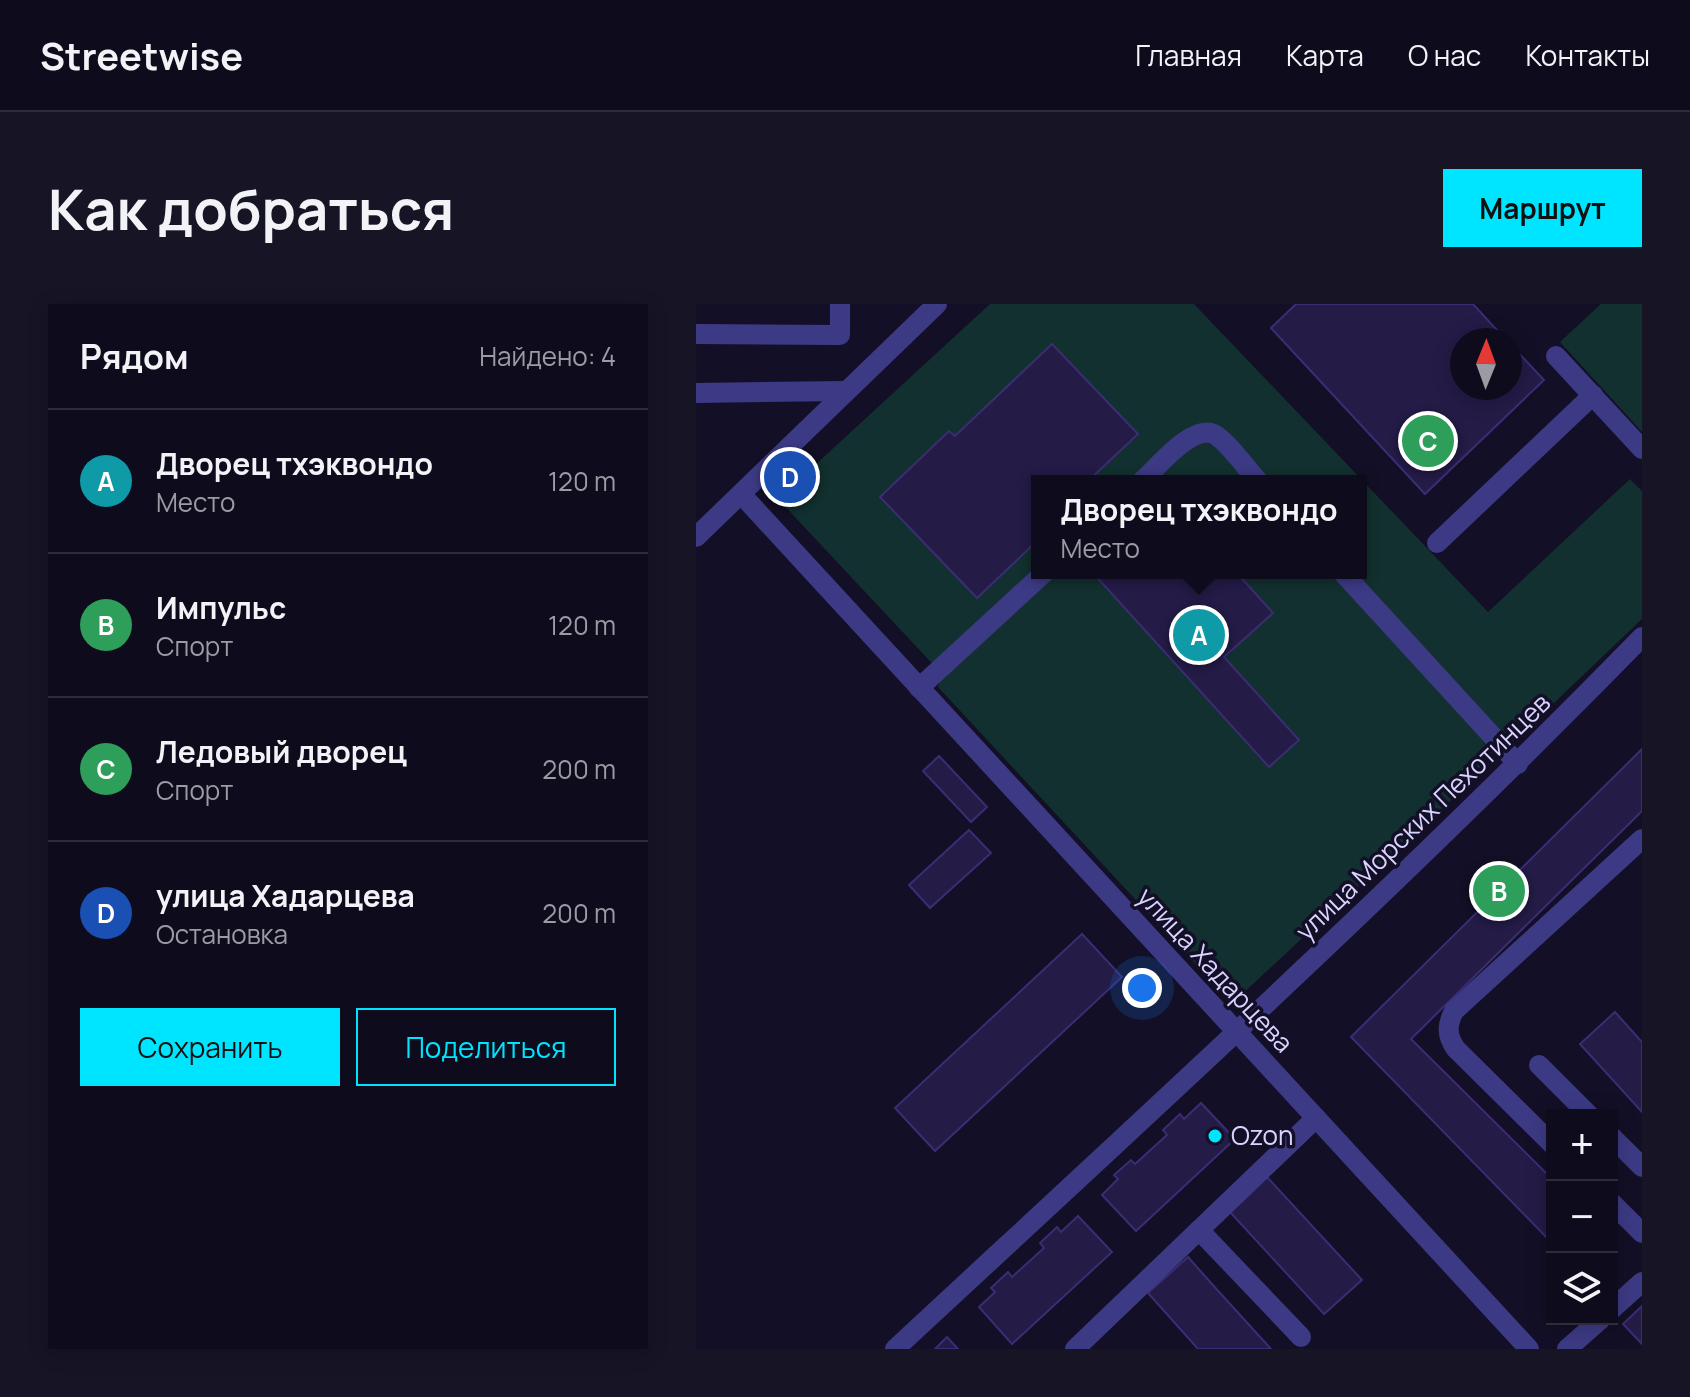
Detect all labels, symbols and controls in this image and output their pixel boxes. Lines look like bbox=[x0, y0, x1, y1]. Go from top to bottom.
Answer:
text: Streetwise bbox=[40, 29, 243, 81]
text: Главная bbox=[1135, 36, 1242, 74]
text: Карта bbox=[1286, 36, 1364, 74]
text: О нас bbox=[1408, 36, 1481, 74]
text: Контакты bbox=[1525, 36, 1650, 74]
button: Маршрут bbox=[1443, 169, 1642, 247]
text: Как добраться bbox=[48, 170, 454, 247]
north arrow bbox=[1450, 328, 1522, 400]
text: Рядом bbox=[80, 333, 189, 379]
text: Найдено: 4 bbox=[479, 338, 616, 374]
pin: C bbox=[1402, 411, 1454, 471]
text: Дворец тхэквондо bbox=[156, 443, 433, 484]
pin: D bbox=[764, 447, 816, 507]
text: A bbox=[97, 463, 115, 499]
text: 120 m bbox=[548, 463, 616, 499]
popup bbox=[1031, 475, 1367, 579]
text: Место bbox=[156, 484, 235, 520]
text: Дворец тхэквондо bbox=[1061, 489, 1337, 530]
text: Место bbox=[1061, 530, 1140, 566]
text: Импульс bbox=[156, 587, 286, 628]
pin: A bbox=[1173, 605, 1225, 665]
text: B bbox=[98, 607, 114, 643]
text: 120 m bbox=[548, 607, 616, 643]
text: Спорт bbox=[156, 628, 233, 664]
street label: улица Морских Пехотинцев bbox=[1287, 685, 1558, 948]
text: Ледовый дворец bbox=[156, 731, 407, 772]
text: C bbox=[96, 751, 116, 787]
text: 200 m bbox=[542, 751, 616, 787]
text: Спорт bbox=[156, 772, 233, 808]
pin: B bbox=[1473, 861, 1525, 921]
text: улица Хадарцева bbox=[156, 875, 415, 916]
street label: улица Хадарцева bbox=[1130, 879, 1302, 1060]
text: D bbox=[97, 895, 115, 931]
text: 200 m bbox=[542, 895, 616, 931]
text: Остановка bbox=[156, 916, 288, 952]
your location bbox=[1122, 968, 1162, 1008]
button: Сохранить bbox=[80, 1008, 340, 1086]
button: Поделиться bbox=[356, 1008, 616, 1086]
map controls bbox=[1546, 1109, 1618, 1325]
button: + bbox=[1546, 1109, 1618, 1181]
place label: Ozon bbox=[1231, 1117, 1293, 1153]
marker: Ozon bbox=[1206, 1127, 1224, 1145]
button: − bbox=[1546, 1181, 1618, 1253]
button: layers bbox=[1546, 1253, 1618, 1325]

